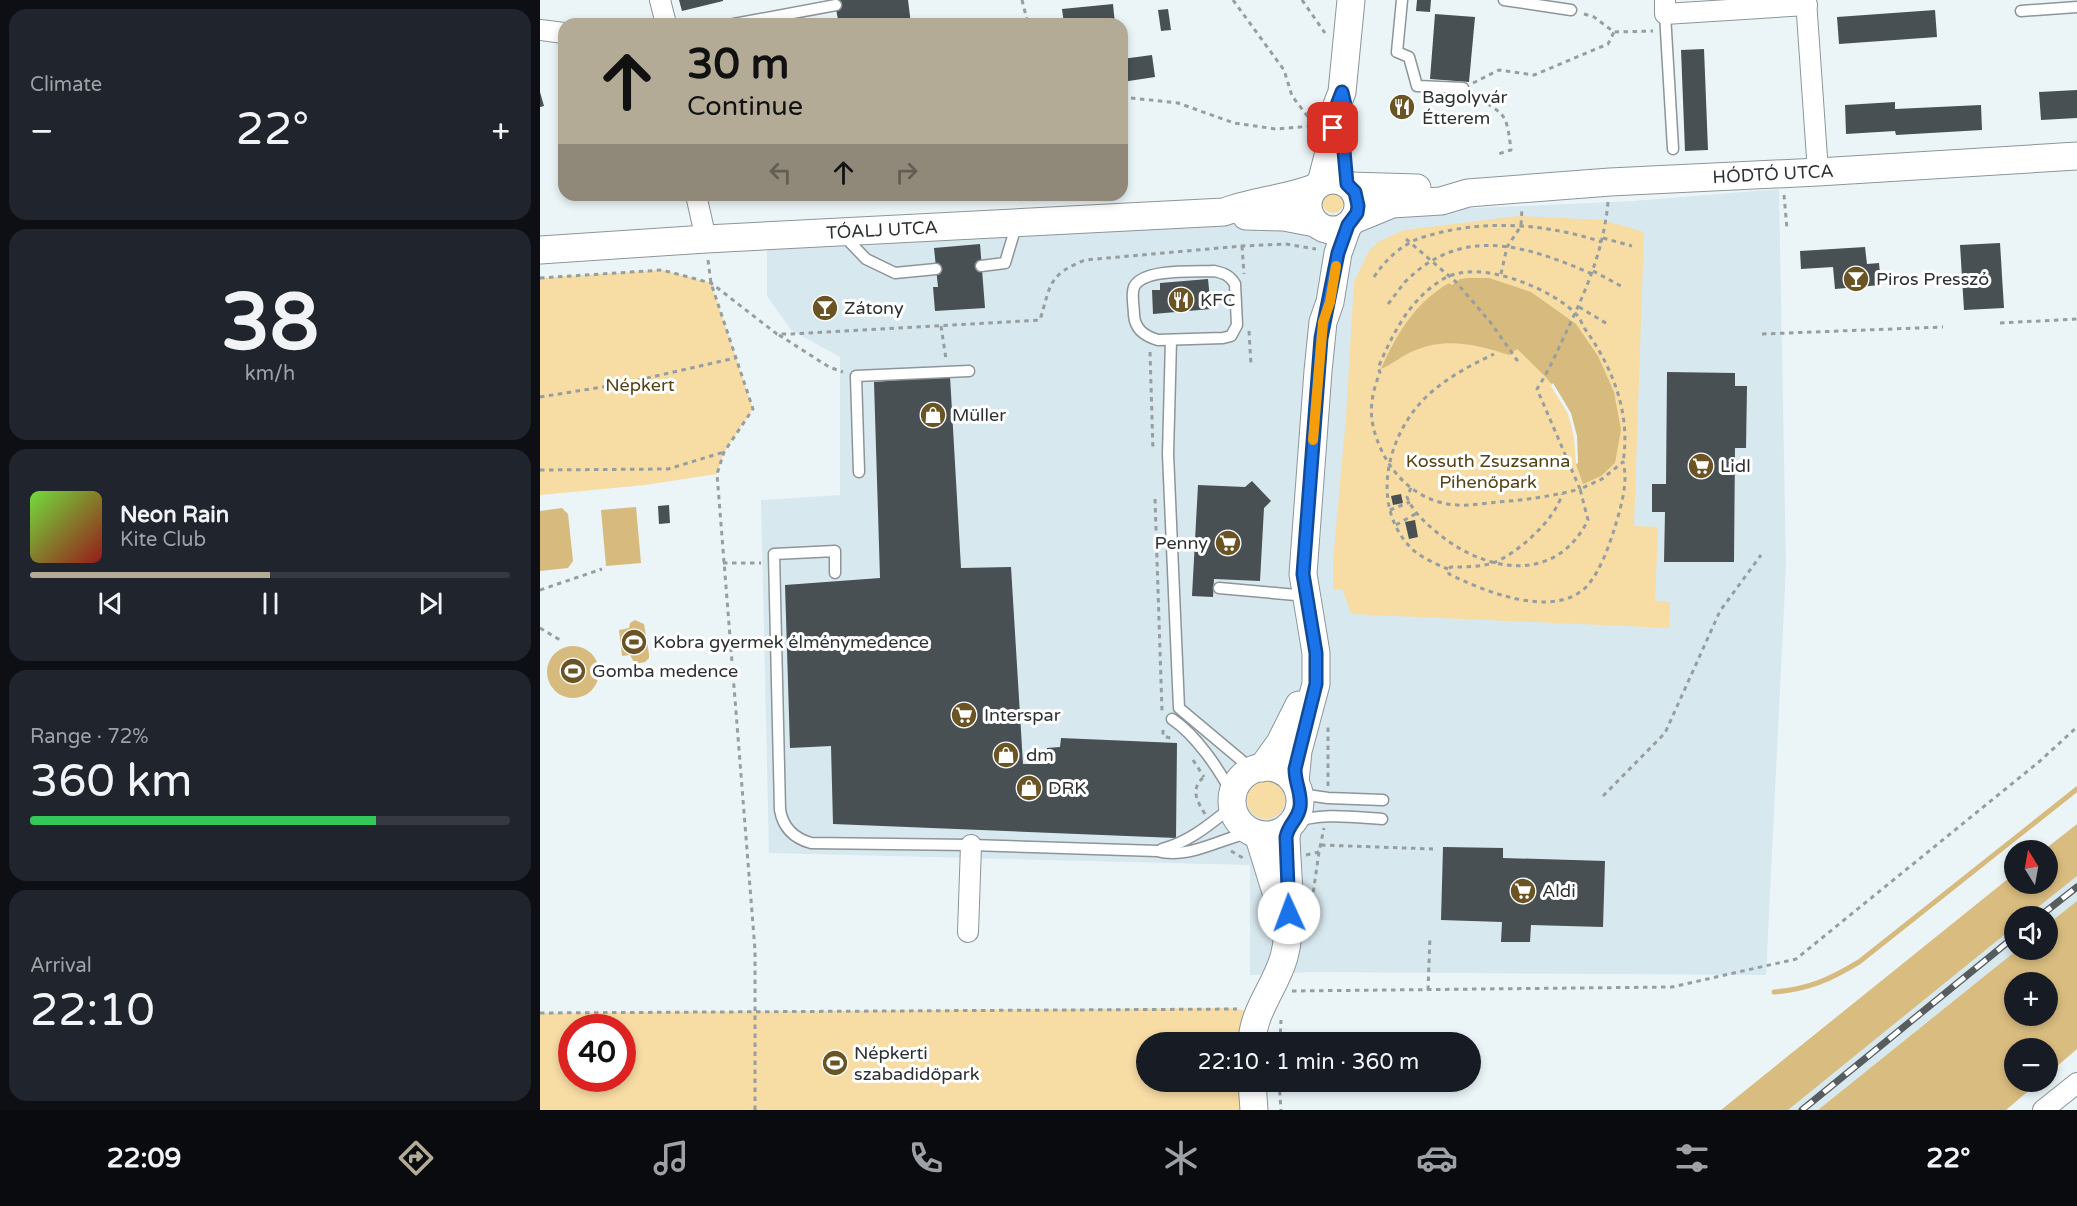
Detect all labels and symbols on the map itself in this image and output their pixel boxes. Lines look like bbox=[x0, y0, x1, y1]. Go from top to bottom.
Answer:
place label: Bagolyvár Étterem bbox=[1422, 86, 1508, 129]
restaurant icon: Bagolyvár Étterem bbox=[1387, 92, 1417, 122]
pin bbox=[1307, 102, 1358, 153]
street label: HÓDTÓ UTCA bbox=[1712, 160, 1834, 188]
street label: TÓALJ UTCA bbox=[826, 216, 938, 244]
bar icon: Piros Presszó bbox=[1841, 264, 1871, 294]
place label: Piros Presszó bbox=[1876, 268, 1989, 290]
restaurant icon: KFC bbox=[1166, 285, 1196, 315]
place label: KFC bbox=[1200, 289, 1235, 311]
bar icon: Zátony bbox=[810, 293, 840, 323]
place label: Zátony bbox=[844, 297, 904, 319]
park label: Népkert bbox=[605, 374, 675, 396]
shop icon: Müller bbox=[918, 400, 948, 430]
place label: Müller bbox=[952, 404, 1006, 426]
park label: Kossuth Zsuzsanna Pihenőpark bbox=[1406, 450, 1570, 493]
supermarket icon: Lidl bbox=[1686, 451, 1716, 481]
place label: Lidl bbox=[1720, 455, 1751, 477]
supermarket icon: Penny bbox=[1213, 528, 1243, 558]
place label: Penny bbox=[1155, 532, 1208, 554]
sports icon: Kobra gyermek élménymedence bbox=[619, 627, 649, 657]
place label: Kobra gyermek élménymedence bbox=[653, 631, 929, 653]
sports icon: Gomba medence bbox=[558, 656, 588, 686]
place label: Gomba medence bbox=[592, 660, 738, 682]
supermarket icon: Interspar bbox=[949, 700, 979, 730]
place label: Interspar bbox=[984, 704, 1061, 726]
shop icon: dm bbox=[991, 740, 1021, 770]
place label: dm bbox=[1026, 744, 1054, 766]
shop icon: DRK bbox=[1014, 773, 1044, 803]
place label: DRK bbox=[1048, 777, 1086, 799]
north arrow bbox=[2004, 840, 2058, 894]
supermarket icon: Aldi bbox=[1508, 876, 1538, 906]
place label: Aldi bbox=[1542, 880, 1576, 902]
position arrow bbox=[1257, 881, 1321, 945]
speed limit sign: 40 bbox=[558, 1014, 636, 1092]
place label: Népkerti szabadidőpark bbox=[854, 1042, 980, 1085]
sports icon: Népkerti szabadidőpark bbox=[820, 1048, 850, 1078]

